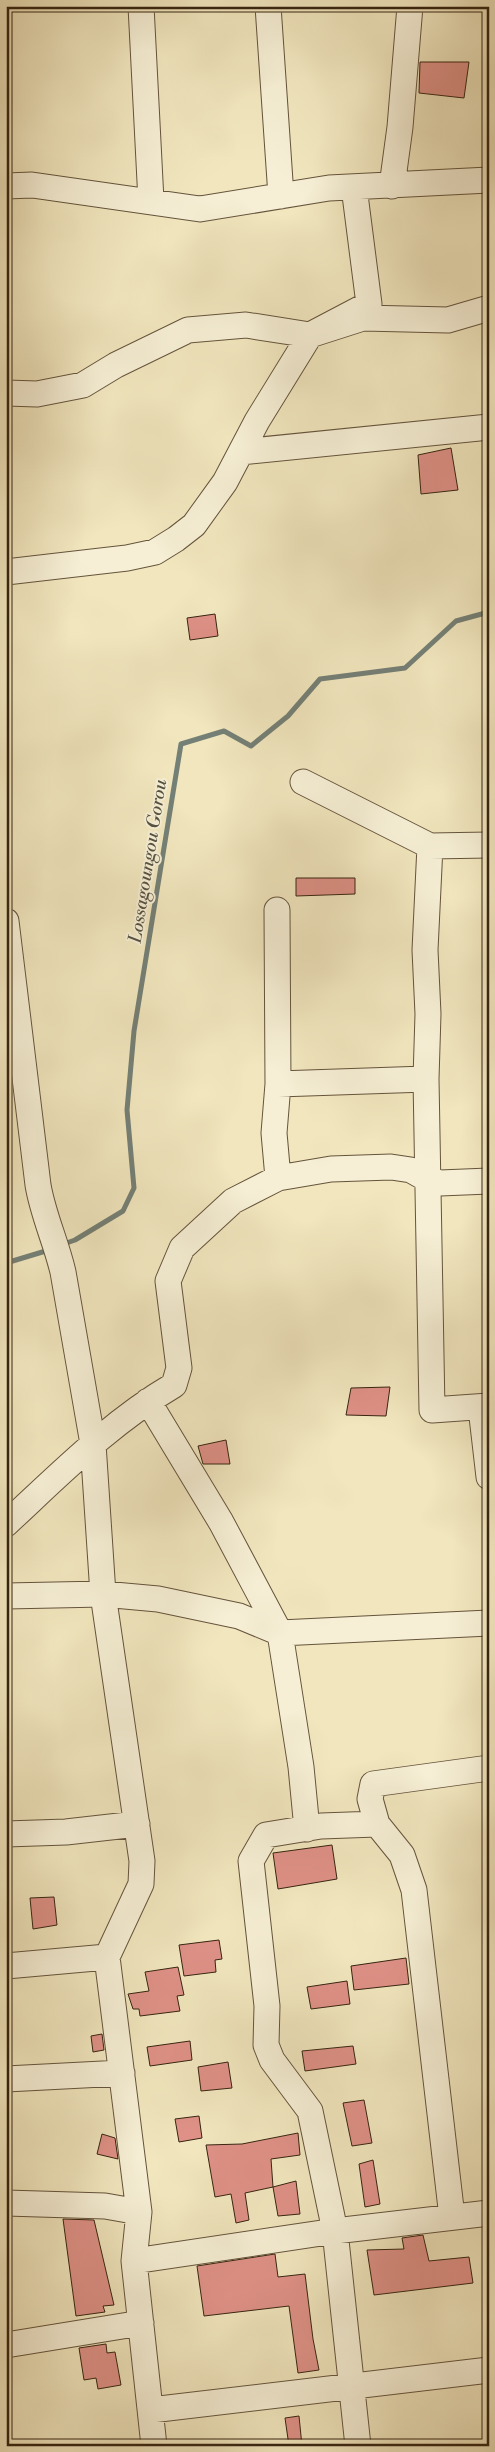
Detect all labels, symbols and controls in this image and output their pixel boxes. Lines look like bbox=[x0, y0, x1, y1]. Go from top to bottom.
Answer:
water label: Lossagoungou Gorou bbox=[124, 777, 172, 945]

